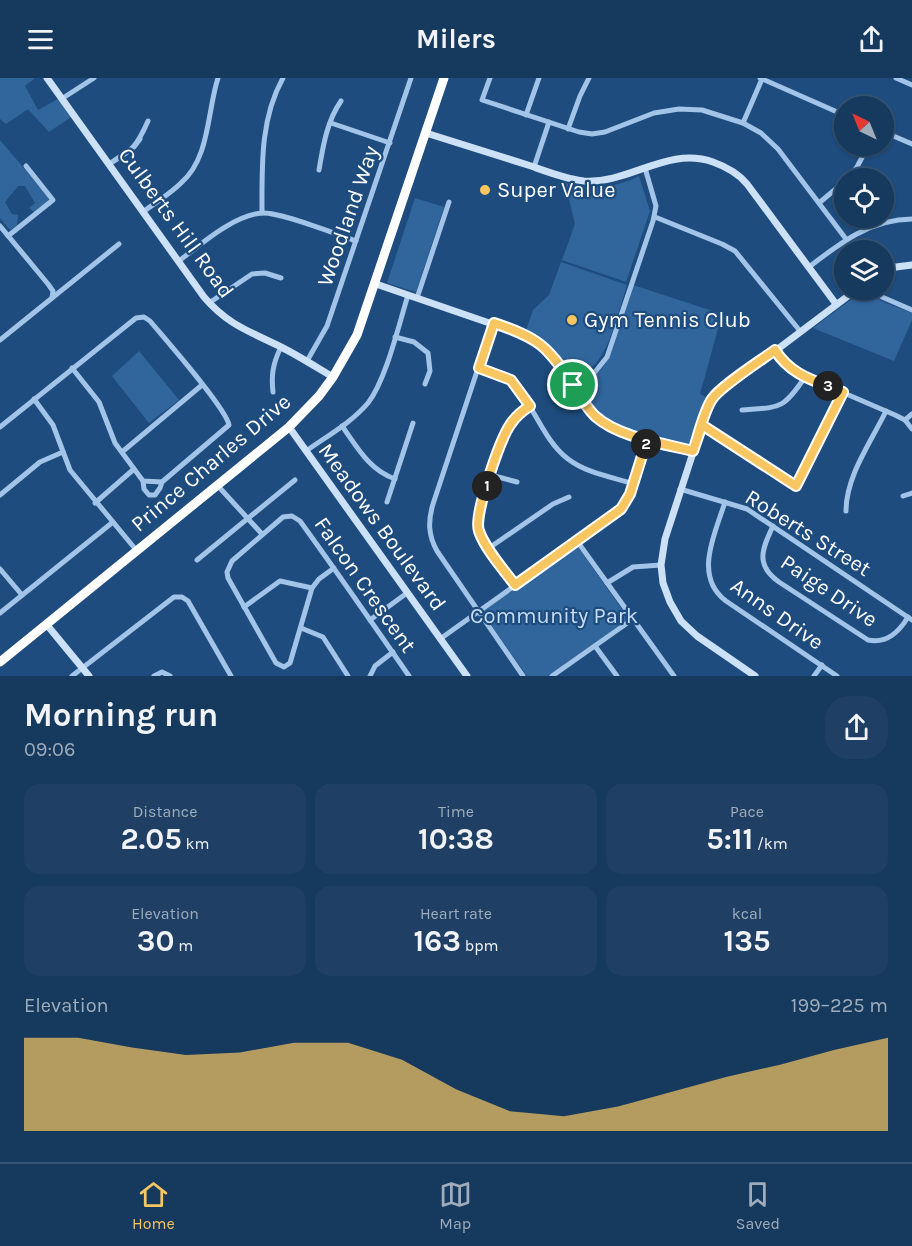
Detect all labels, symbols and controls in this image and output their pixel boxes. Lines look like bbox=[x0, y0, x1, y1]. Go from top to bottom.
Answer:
icon: menu bbox=[24, 23, 57, 56]
text: Milers bbox=[416, 23, 496, 55]
icon: share bbox=[855, 23, 888, 56]
north arrow bbox=[834, 96, 894, 156]
map controls bbox=[834, 96, 894, 300]
street label: Woodland Way bbox=[312, 142, 384, 290]
street label: Culberts Hill Road bbox=[113, 143, 239, 303]
button: locate bbox=[834, 168, 894, 228]
place label: Super Value bbox=[497, 177, 616, 203]
marker: Super Value bbox=[478, 183, 492, 197]
button: layers bbox=[834, 240, 894, 300]
place label: Gym Tennis Club bbox=[584, 307, 751, 333]
marker: Gym Tennis Club bbox=[565, 313, 579, 327]
pin bbox=[547, 359, 598, 410]
icon: arrive bbox=[556, 368, 589, 401]
pin: 3 bbox=[813, 371, 843, 401]
text: 3 bbox=[823, 376, 833, 395]
street label: Prince Charles Drive bbox=[126, 389, 296, 537]
pin: 2 bbox=[631, 429, 661, 459]
text: 2 bbox=[641, 434, 651, 453]
street label: Meadows Boulevard bbox=[313, 438, 451, 616]
pin: 1 bbox=[472, 471, 502, 501]
text: 1 bbox=[484, 476, 490, 495]
street label: Roberts Street bbox=[740, 484, 876, 582]
street label: Falcon Crescent bbox=[309, 512, 421, 658]
street label: Paige Drive bbox=[776, 549, 882, 633]
street label: Anns Drive bbox=[726, 573, 828, 655]
park label: Community Park bbox=[470, 603, 638, 629]
text: Morning run bbox=[24, 696, 218, 734]
button: share bbox=[825, 696, 888, 759]
text: 09:06 bbox=[24, 738, 75, 761]
text: Distance bbox=[133, 802, 197, 821]
text: Time bbox=[438, 802, 474, 821]
text: Pace bbox=[730, 802, 764, 821]
text: 2.05 bbox=[121, 821, 182, 857]
text: 10:38 bbox=[418, 821, 494, 857]
text: 5:11 bbox=[706, 821, 753, 857]
text: km bbox=[182, 834, 209, 853]
text: /km bbox=[753, 834, 788, 853]
text: Elevation bbox=[131, 904, 199, 923]
text: Heart rate bbox=[420, 904, 492, 923]
text: kcal bbox=[732, 904, 762, 923]
text: 30 bbox=[137, 923, 174, 959]
text: 163 bbox=[413, 923, 461, 959]
text: 135 bbox=[724, 923, 770, 959]
text: m bbox=[174, 936, 193, 955]
text: bpm bbox=[461, 936, 499, 955]
text: Elevation bbox=[24, 994, 109, 1017]
text: 199–225 m bbox=[791, 994, 888, 1017]
tab: Home bbox=[132, 1178, 175, 1233]
tab: Map bbox=[439, 1178, 472, 1233]
tab: Saved bbox=[736, 1178, 780, 1233]

